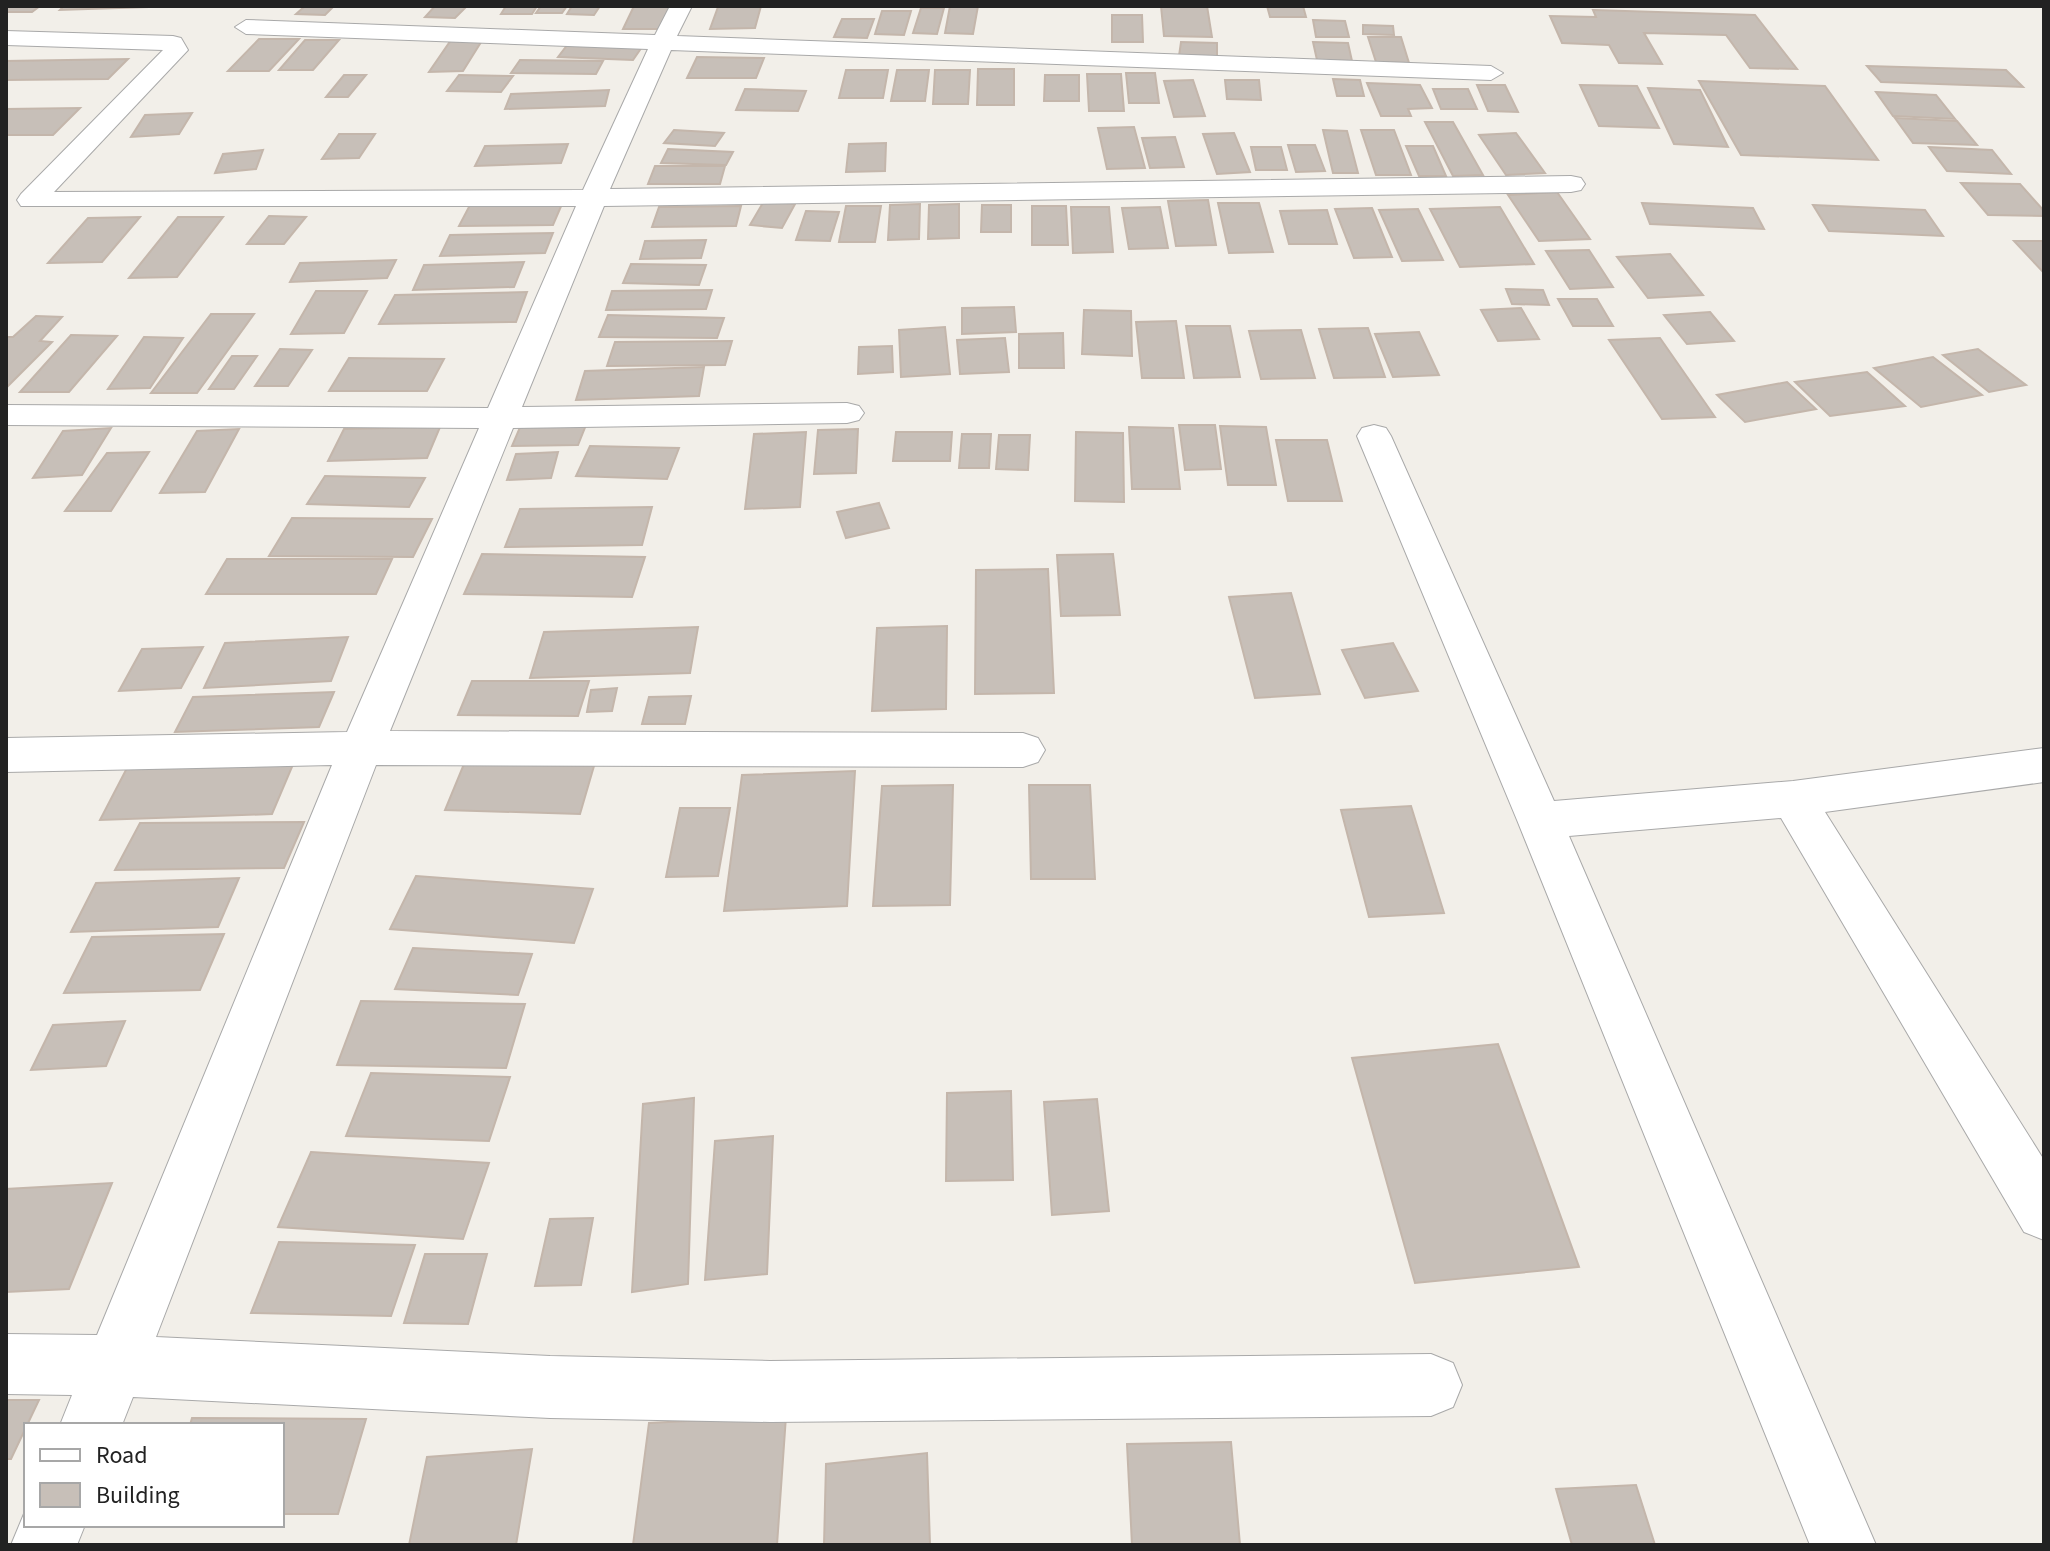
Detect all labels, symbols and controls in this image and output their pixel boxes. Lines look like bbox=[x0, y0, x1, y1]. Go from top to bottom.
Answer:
legend bbox=[24, 1423, 284, 1527]
text: Road bbox=[96, 1438, 148, 1473]
text: Building bbox=[96, 1478, 180, 1513]

